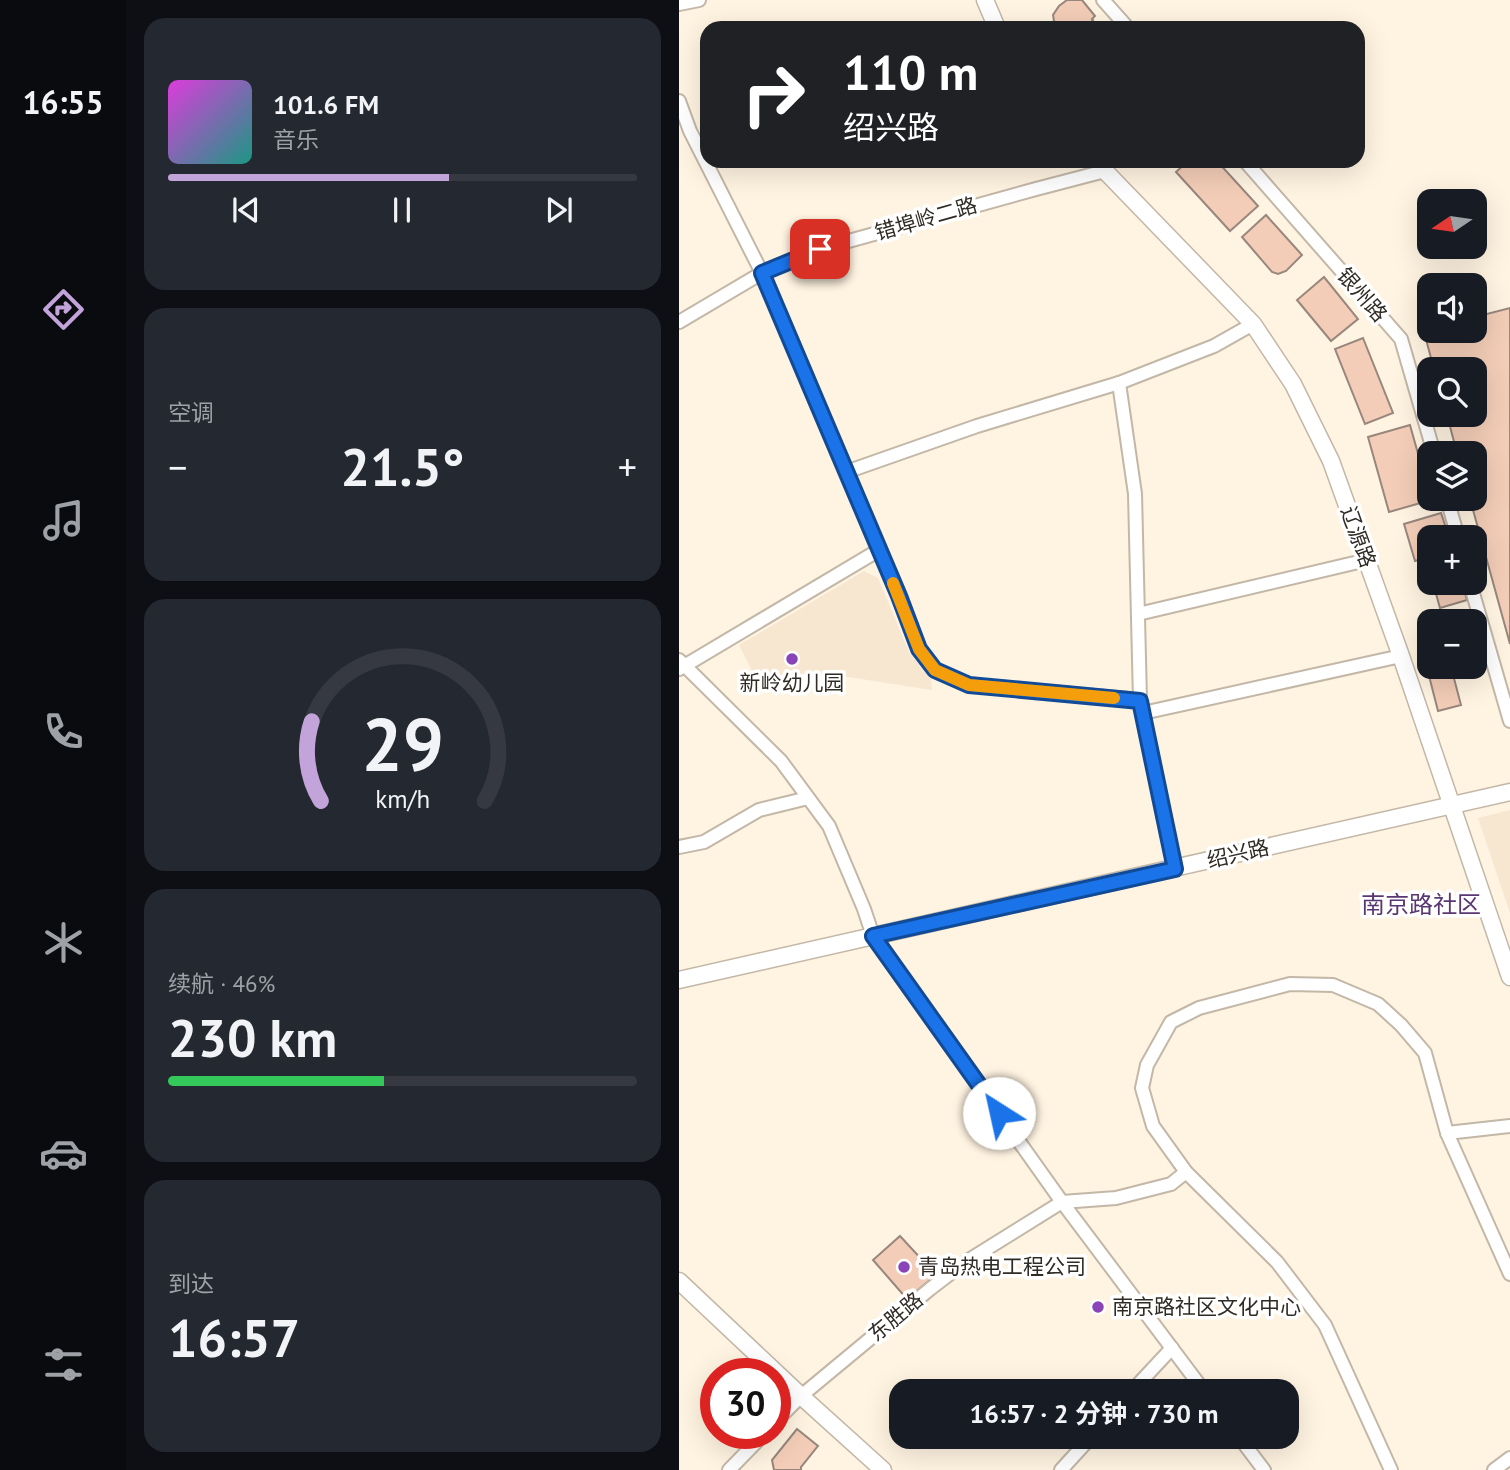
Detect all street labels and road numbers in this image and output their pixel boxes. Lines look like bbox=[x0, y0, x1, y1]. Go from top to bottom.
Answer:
street label: 错埠岭二路 bbox=[872, 191, 980, 246]
street label: 银州路 bbox=[1332, 262, 1393, 327]
street label: 辽源路 bbox=[1335, 503, 1382, 571]
street label: 绍兴路 bbox=[1204, 833, 1272, 874]
street label: 东胜路 bbox=[863, 1286, 928, 1347]

